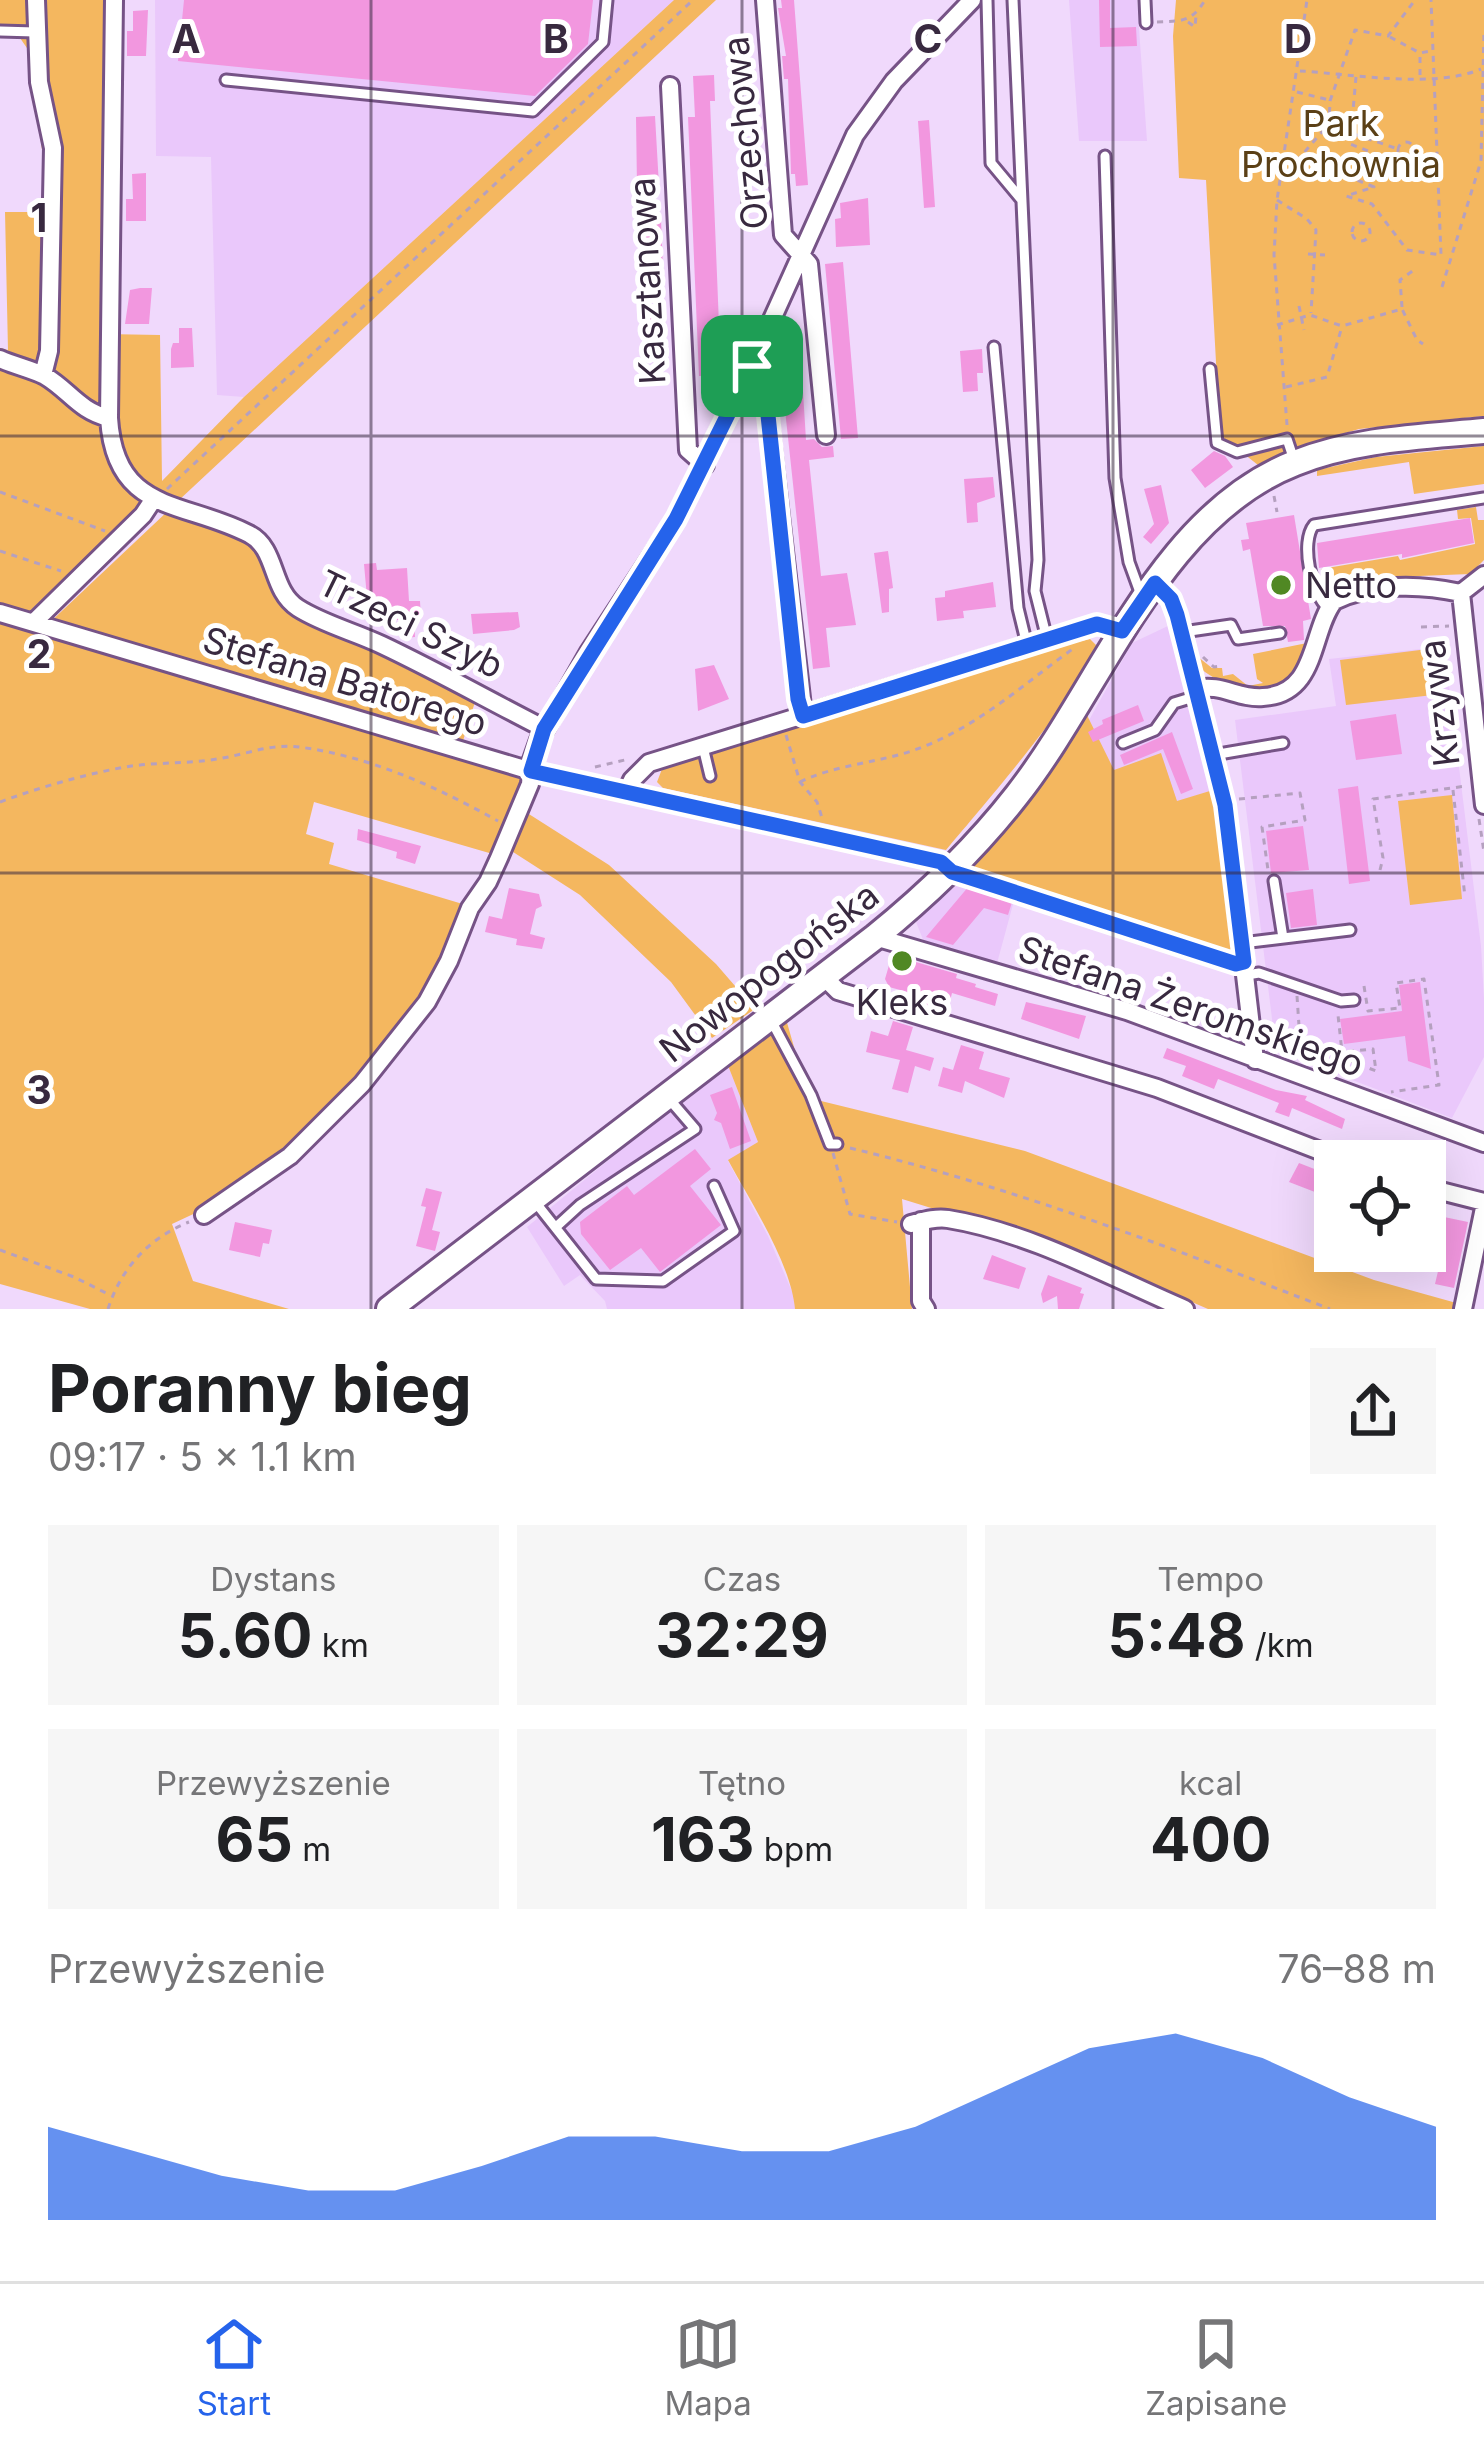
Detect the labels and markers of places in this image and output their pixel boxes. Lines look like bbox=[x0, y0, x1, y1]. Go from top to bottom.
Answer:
pin bbox=[701, 315, 803, 417]
place label: Netto bbox=[1305, 563, 1397, 607]
marker: Netto bbox=[1268, 572, 1294, 598]
marker: Kleks bbox=[889, 948, 915, 974]
place label: Kleks bbox=[856, 980, 948, 1024]

